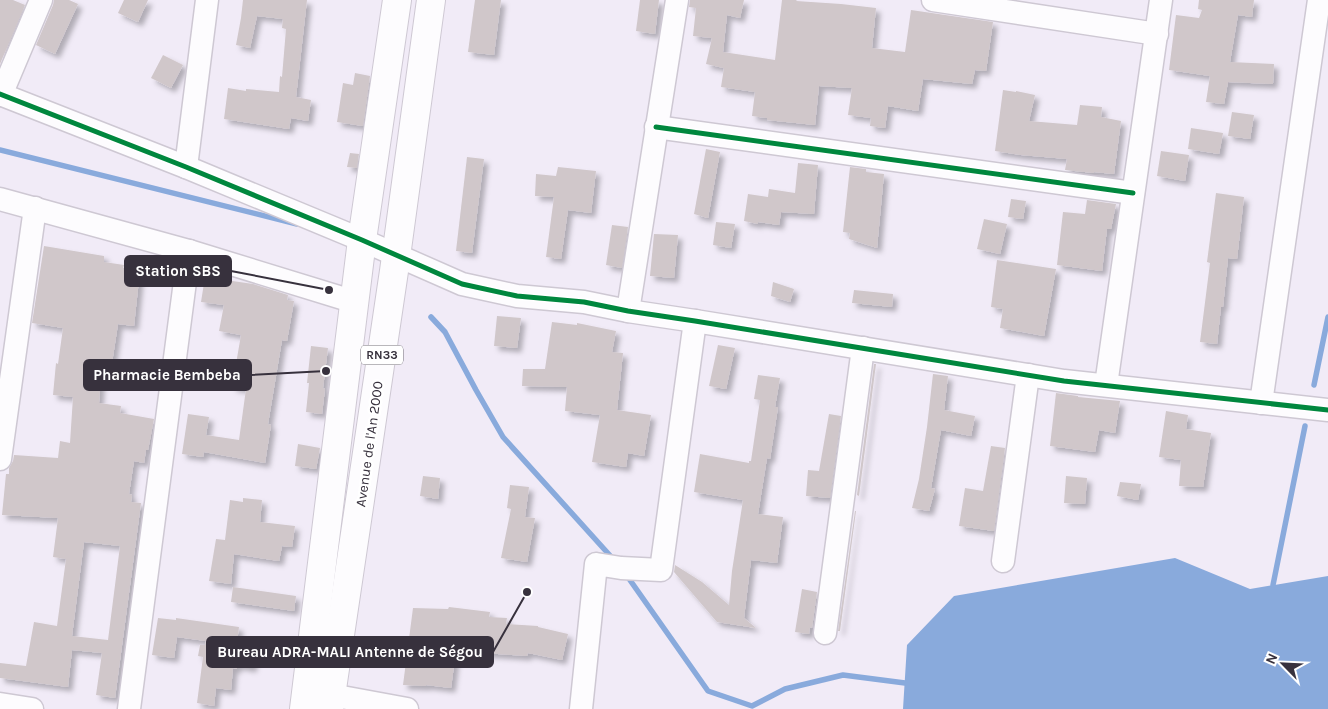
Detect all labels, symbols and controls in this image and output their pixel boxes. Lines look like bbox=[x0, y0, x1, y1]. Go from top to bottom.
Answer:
callout: Station SBS bbox=[125, 256, 231, 286]
text: Station SBS bbox=[135, 262, 221, 280]
road number: RN33 bbox=[361, 346, 403, 364]
callout: Pharmacie Bembeba bbox=[84, 360, 251, 390]
text: Pharmacie Bembeba bbox=[93, 366, 241, 384]
street label: Avenue de l'An 2000 bbox=[352, 380, 387, 508]
callout: Bureau ADRA-MALI Antenne de Ségou bbox=[207, 637, 493, 667]
north arrow bbox=[1258, 639, 1308, 689]
text: Bureau ADRA-MALI Antenne de Ségou bbox=[217, 643, 483, 661]
text: N bbox=[1262, 651, 1281, 667]

